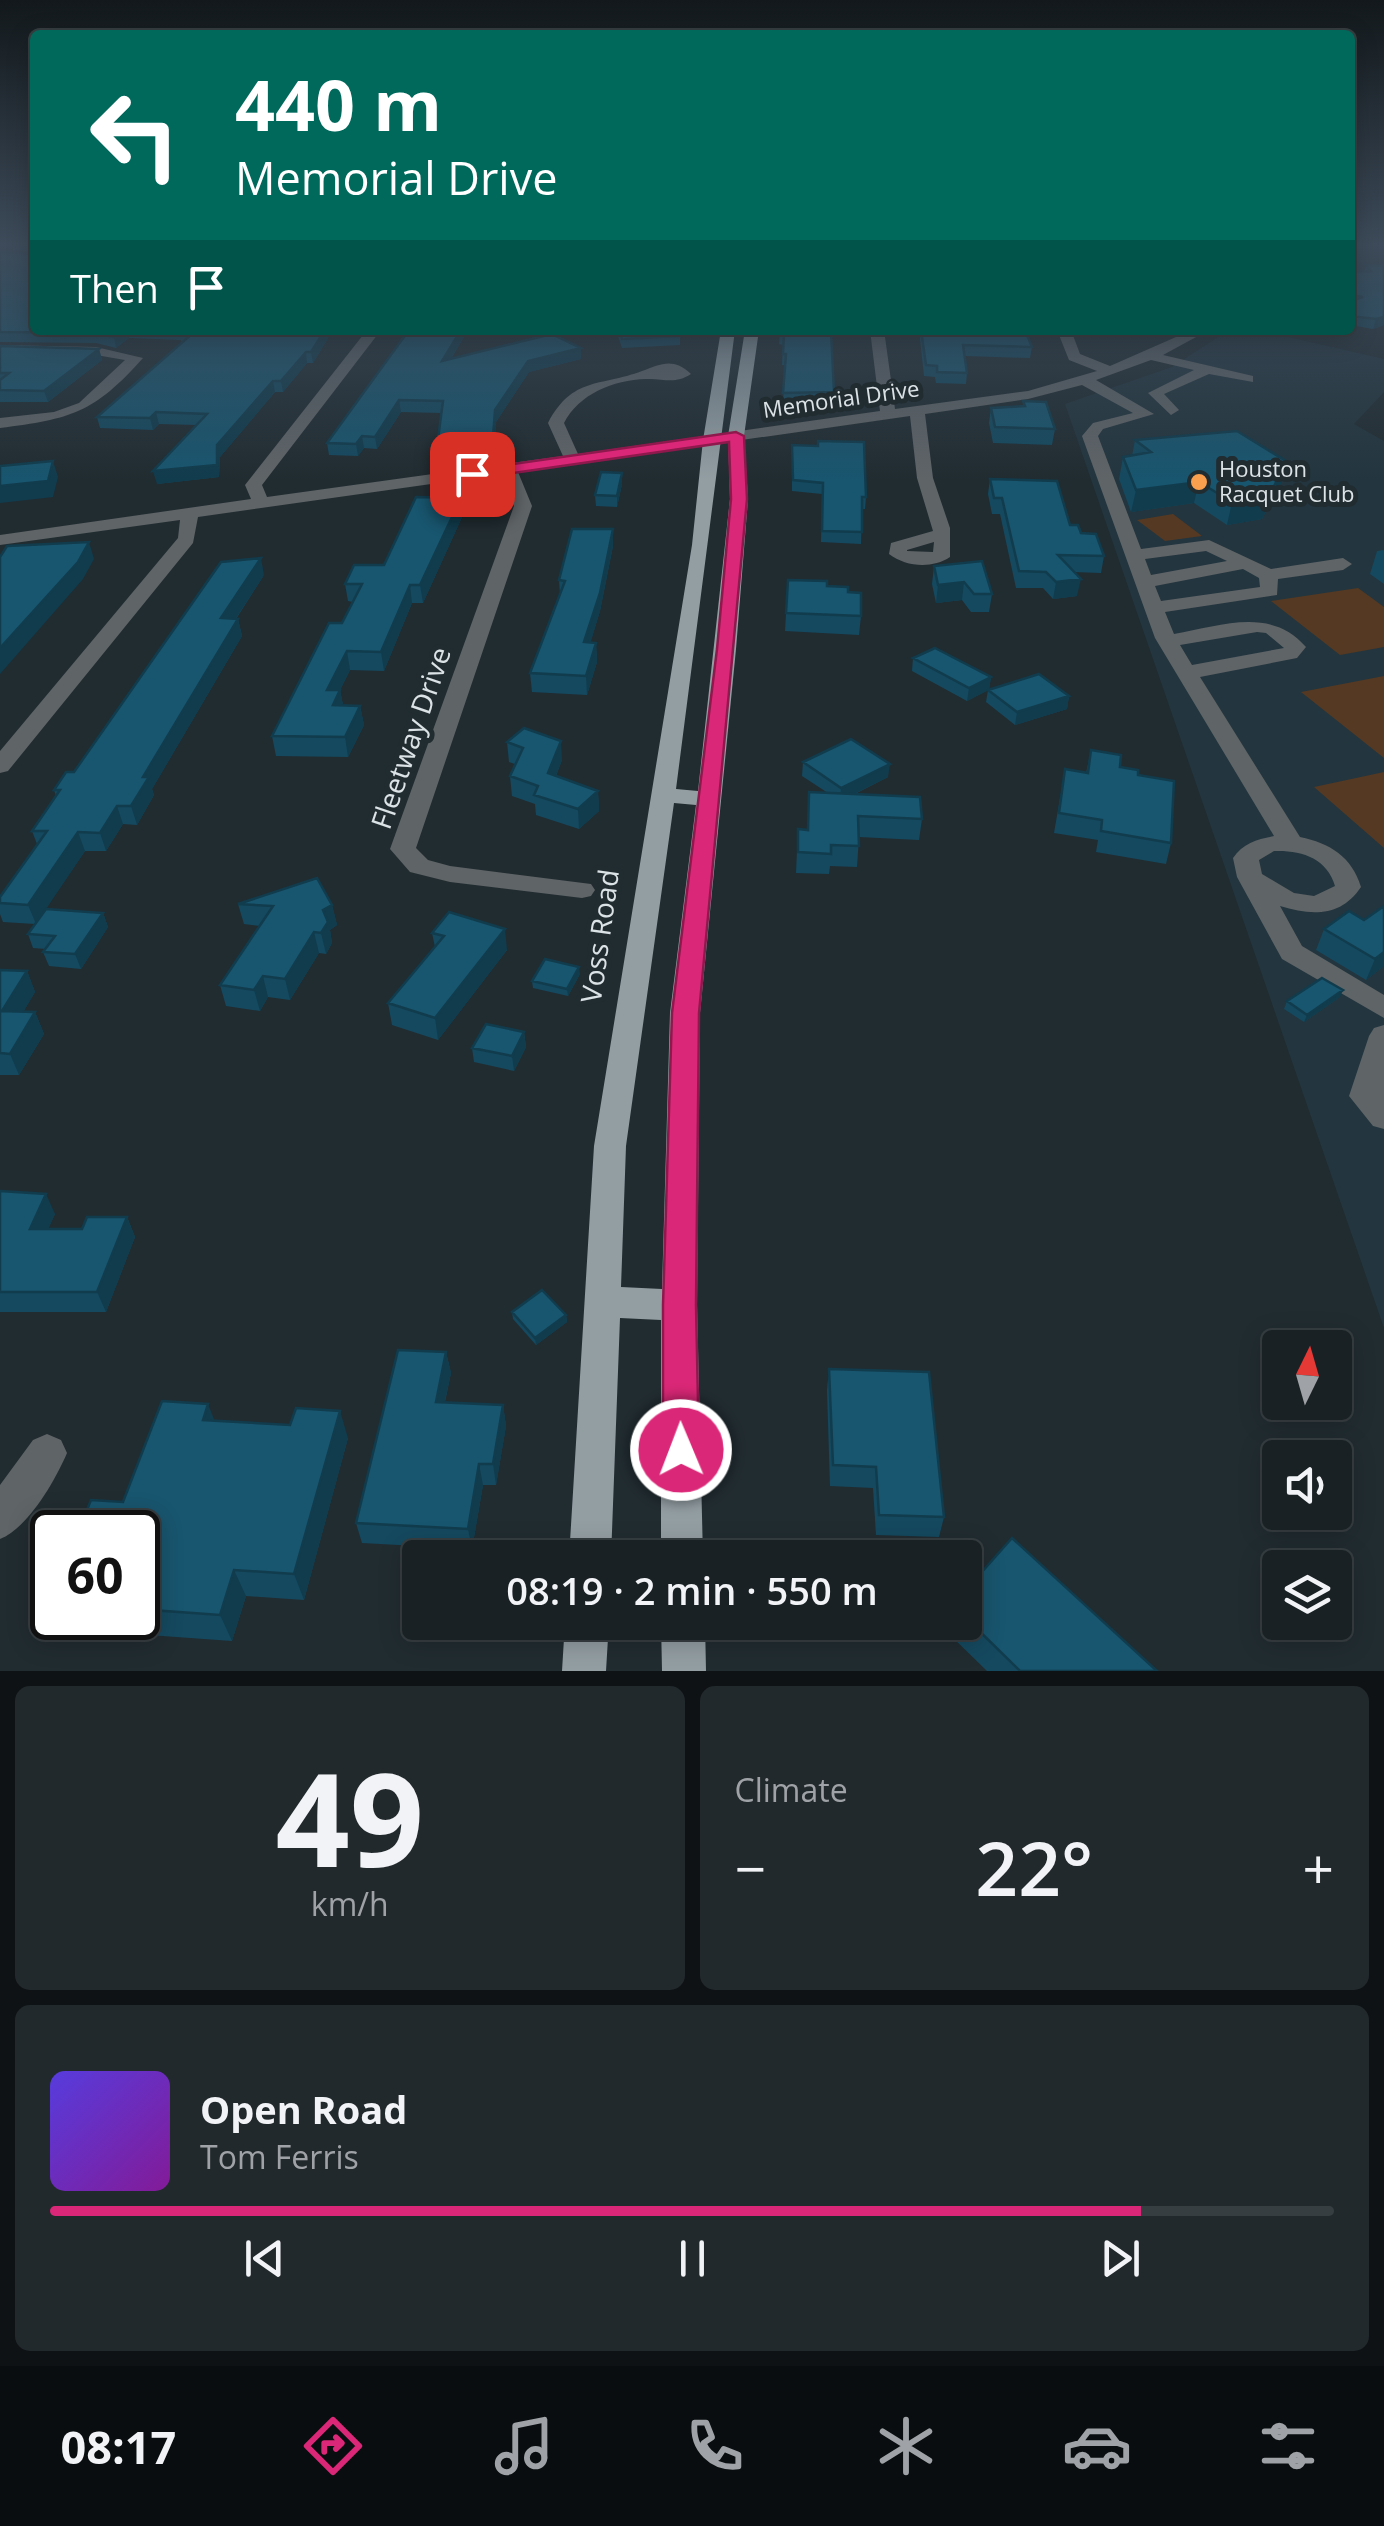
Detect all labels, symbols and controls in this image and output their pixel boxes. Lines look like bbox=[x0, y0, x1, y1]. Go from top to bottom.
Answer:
text: 440 m bbox=[235, 56, 442, 152]
icon: left bbox=[70, 70, 200, 200]
text: Memorial Drive bbox=[235, 147, 557, 208]
icon: arrive bbox=[179, 260, 234, 315]
text: Then bbox=[70, 262, 159, 314]
street label: Memorial Drive bbox=[761, 372, 921, 424]
pin bbox=[430, 432, 515, 517]
icon: arrive bbox=[445, 447, 500, 502]
place label: Houston Racquet Club bbox=[1219, 453, 1355, 508]
marker: Houston Racquet Club bbox=[1188, 471, 1210, 493]
street label: Fleetway Drive bbox=[361, 642, 459, 834]
street label: Voss Road bbox=[571, 867, 627, 1005]
north arrow bbox=[1262, 1330, 1352, 1420]
map controls bbox=[1262, 1330, 1352, 1640]
position arrow bbox=[629, 1398, 733, 1502]
button: sound bbox=[1262, 1440, 1352, 1530]
speed limit sign: 60 bbox=[30, 1510, 160, 1640]
button: layers bbox=[1262, 1550, 1352, 1640]
text: 08:19 · 2 min · 550 m bbox=[506, 1564, 878, 1616]
text: 49 bbox=[275, 1728, 424, 1905]
text: Climate bbox=[735, 1768, 848, 1811]
text: 22° bbox=[975, 1816, 1093, 1918]
text: − bbox=[735, 1830, 766, 1905]
text: + bbox=[1303, 1830, 1334, 1905]
text: km/h bbox=[311, 1882, 389, 1925]
text: Open Road bbox=[200, 2083, 407, 2135]
text: Tom Ferris bbox=[200, 2135, 359, 2178]
icon: previous bbox=[237, 2231, 292, 2286]
icon: pause bbox=[665, 2231, 720, 2286]
icon: next bbox=[1093, 2231, 1148, 2286]
icon: directions bbox=[298, 2411, 368, 2481]
icon: music bbox=[489, 2411, 559, 2481]
icon: phone bbox=[680, 2411, 750, 2481]
icon: climate bbox=[871, 2411, 941, 2481]
icon: car bbox=[1062, 2411, 1132, 2481]
icon: filters bbox=[1253, 2411, 1323, 2481]
text: 08:17 bbox=[61, 2416, 176, 2477]

